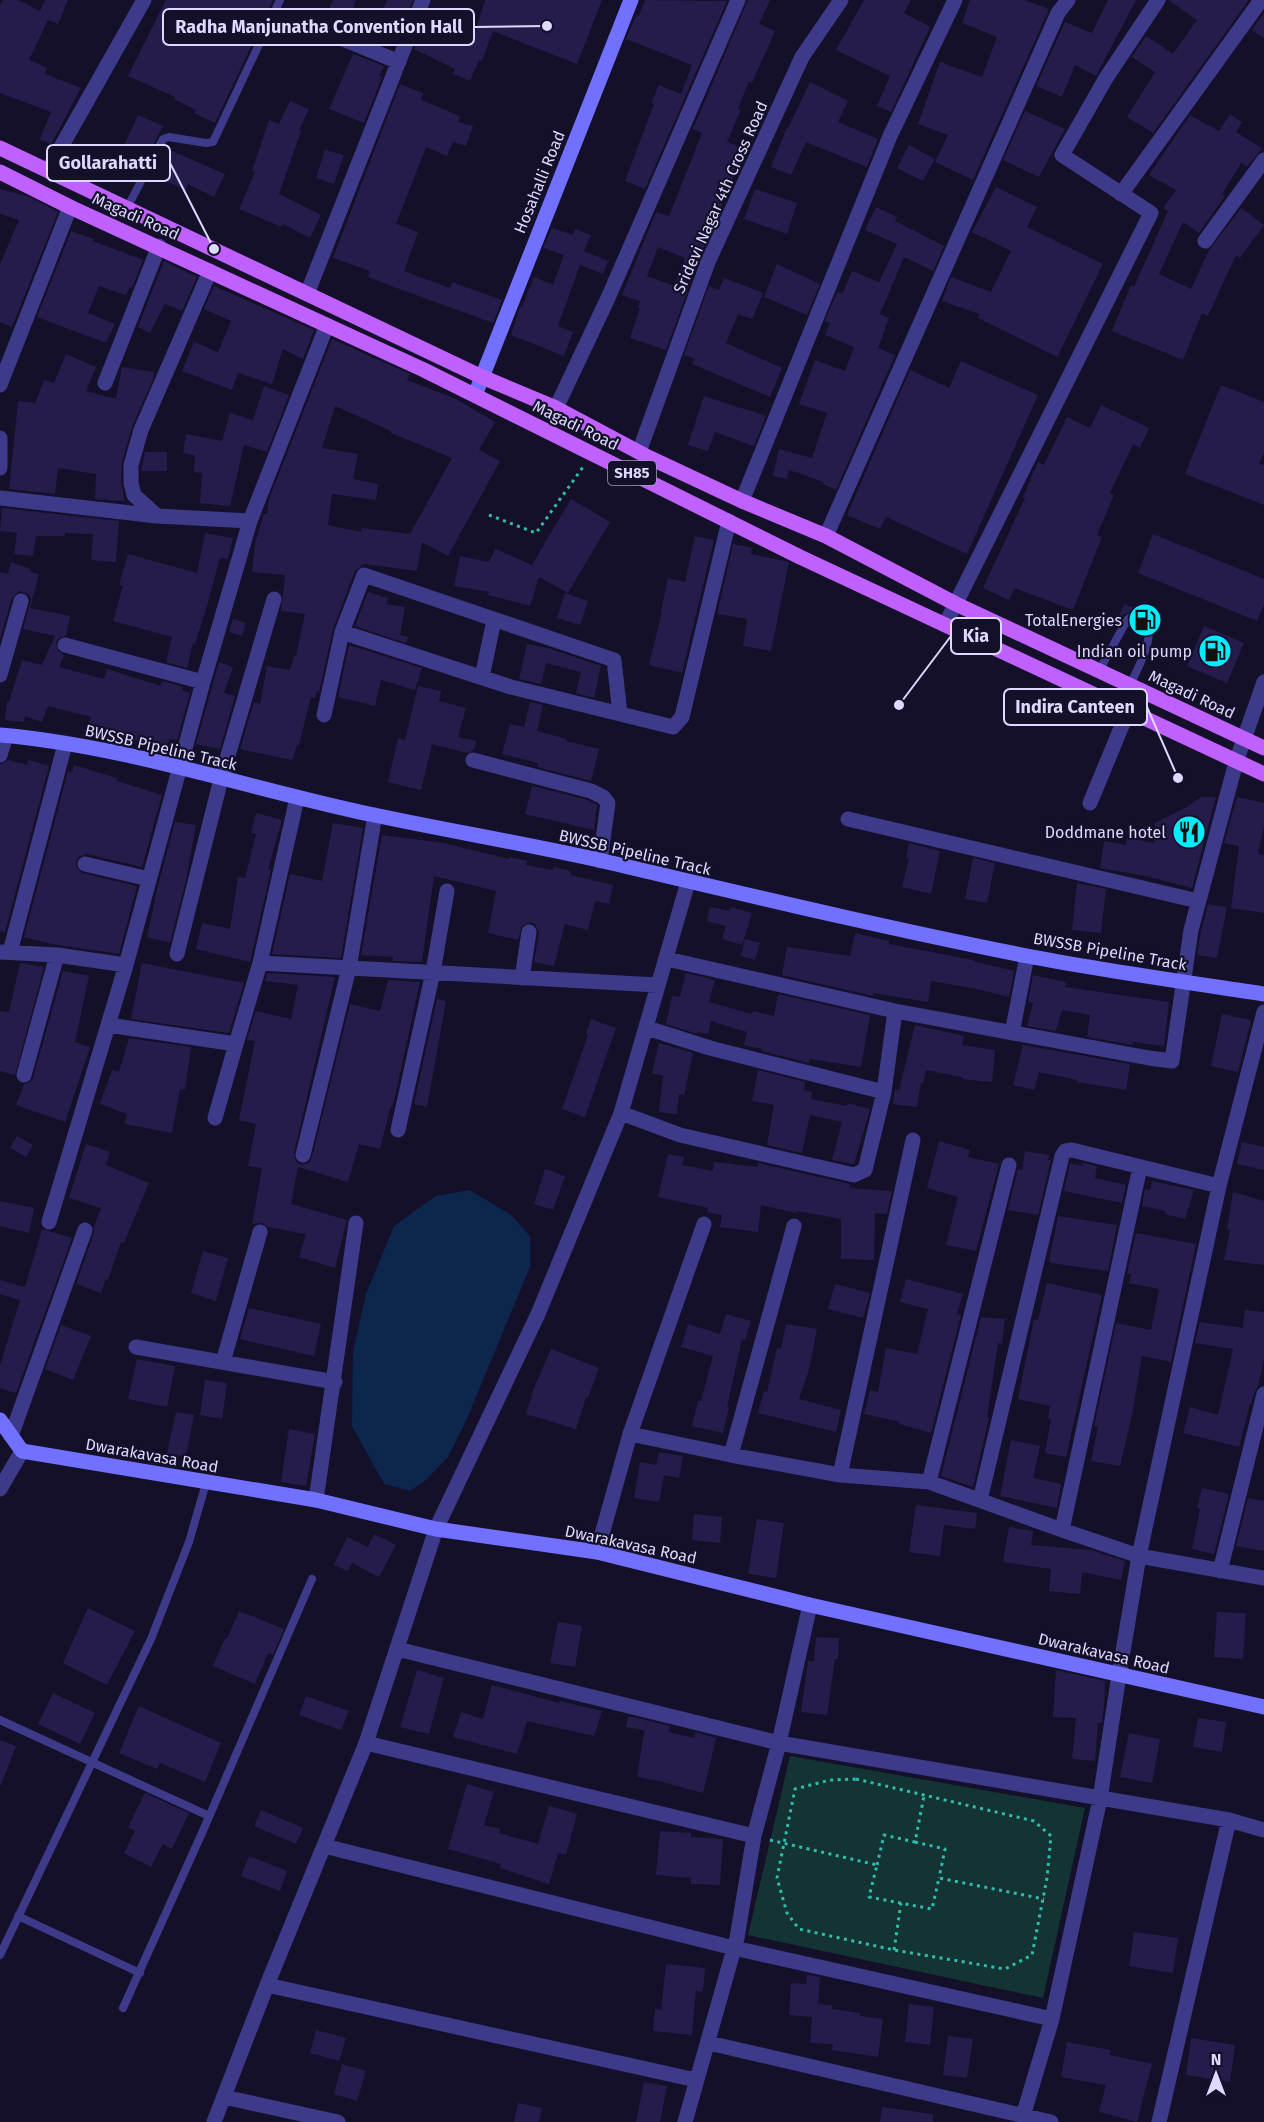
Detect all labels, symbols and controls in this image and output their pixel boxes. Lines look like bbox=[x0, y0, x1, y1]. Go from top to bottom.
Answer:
callout: Radha Manjunatha Convention Hall bbox=[163, 9, 474, 45]
text: Radha Manjunatha Convention Hall bbox=[175, 16, 463, 38]
street label: Sridevi Nagar 4th Cross Road bbox=[669, 98, 772, 296]
street label: Hosahalli Road bbox=[510, 128, 569, 236]
callout: Gollarahatti bbox=[47, 145, 170, 181]
text: Gollarahatti bbox=[59, 152, 157, 174]
street label: Magadi Road bbox=[89, 189, 182, 244]
street label: Magadi Road bbox=[530, 397, 622, 454]
road number: SH85 bbox=[608, 461, 656, 485]
fuel station icon: TotalEnergies bbox=[1127, 602, 1163, 638]
place label: TotalEnergies bbox=[1025, 611, 1122, 630]
callout: Kia bbox=[951, 618, 1001, 654]
text: Kia bbox=[963, 625, 989, 647]
fuel station icon: Indian oil pump bbox=[1197, 633, 1233, 669]
place label: Indian oil pump bbox=[1077, 642, 1192, 661]
street label: Magadi Road bbox=[1146, 666, 1238, 723]
callout: Indira Canteen bbox=[1004, 689, 1147, 725]
text: Indira Canteen bbox=[1015, 696, 1135, 718]
street label: BWSSB Pipeline Track bbox=[83, 721, 240, 774]
restaurant icon: Doddmane hotel bbox=[1171, 814, 1207, 850]
place label: Doddmane hotel bbox=[1045, 823, 1166, 842]
street label: BWSSB Pipeline Track bbox=[557, 826, 714, 879]
street label: BWSSB Pipeline Track bbox=[1032, 929, 1189, 974]
street label: Dwarakavasa Road bbox=[84, 1434, 220, 1477]
street label: Dwarakavasa Road bbox=[563, 1521, 699, 1568]
street label: Dwarakavasa Road bbox=[1036, 1629, 1171, 1678]
north arrow bbox=[1186, 2044, 1246, 2104]
text: N bbox=[1211, 2050, 1221, 2069]

